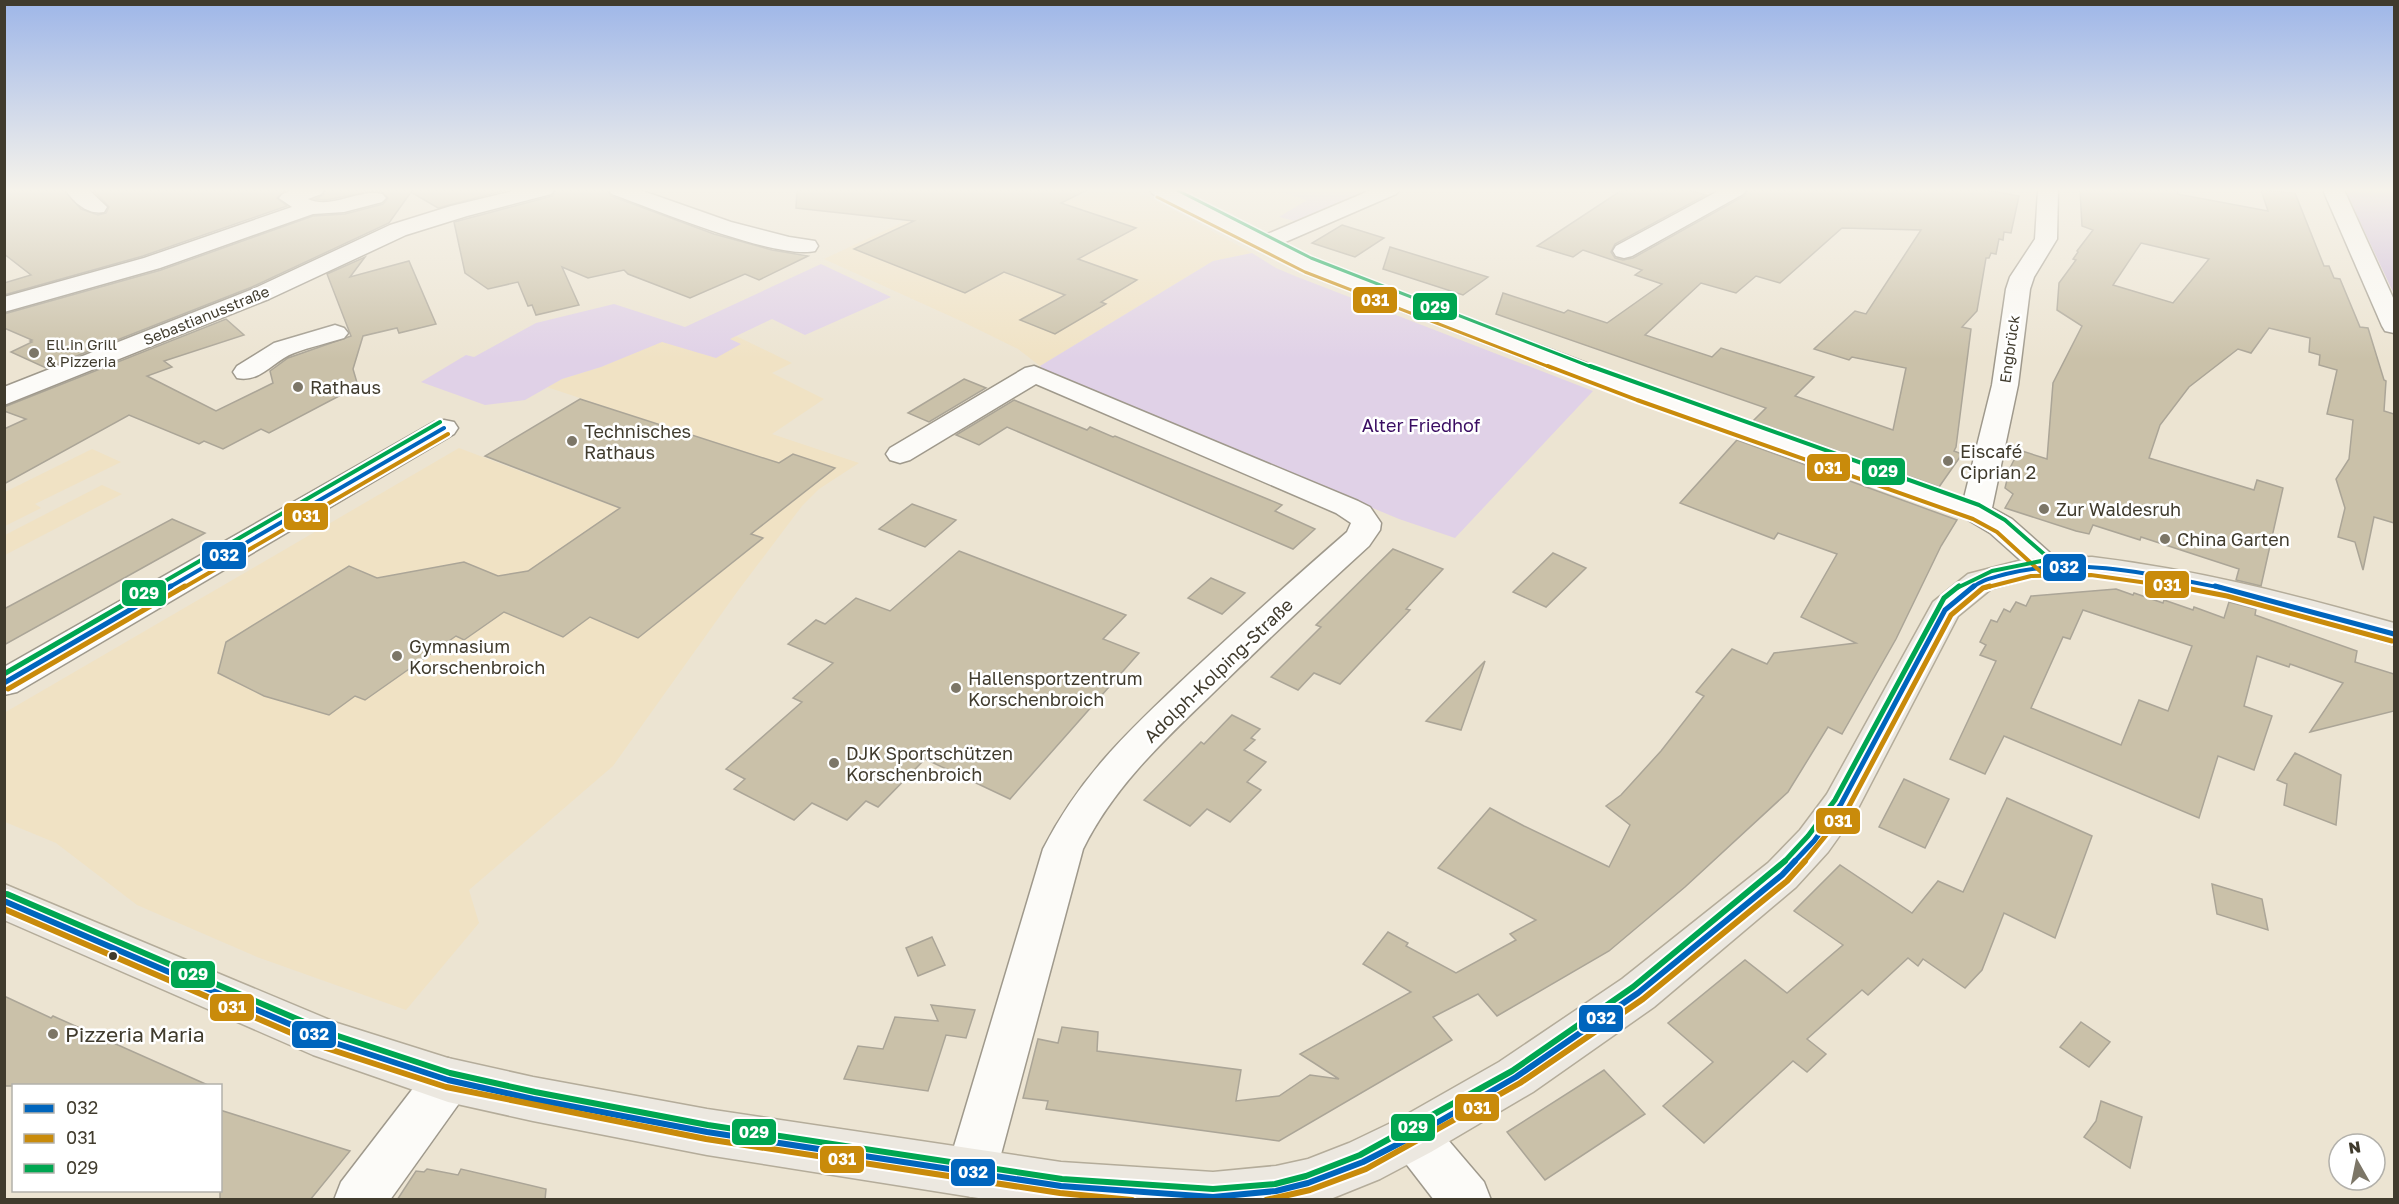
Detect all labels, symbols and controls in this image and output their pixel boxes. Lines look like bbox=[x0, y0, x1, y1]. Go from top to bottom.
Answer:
street label: Sebastianusstraße bbox=[140, 281, 272, 348]
line badge: 031 bbox=[1352, 286, 1398, 314]
text: 031 bbox=[1361, 290, 1389, 310]
line badge: 029 bbox=[1412, 292, 1458, 321]
text: 029 bbox=[1420, 297, 1450, 317]
street label: Engbrück bbox=[1995, 313, 2023, 384]
place label: Ell.in Grill & Pizzeria bbox=[46, 335, 117, 370]
marker: Ell.in Grill & Pizzeria bbox=[27, 346, 41, 360]
place label: Rathaus bbox=[310, 376, 381, 398]
marker: Rathaus bbox=[291, 380, 305, 394]
park label: Alter Friedhof bbox=[1362, 414, 1481, 436]
place label: Technisches Rathaus bbox=[584, 420, 691, 463]
marker: Technisches Rathaus bbox=[565, 434, 579, 448]
place label: Eiscafé Ciprian 2 bbox=[1960, 440, 2036, 483]
line badge: 031 bbox=[1806, 453, 1851, 482]
marker: Eiscafé Ciprian 2 bbox=[1941, 454, 1955, 468]
line badge: 029 bbox=[1861, 457, 1906, 486]
text: 031 bbox=[1814, 458, 1842, 478]
text: 029 bbox=[1868, 461, 1898, 481]
place label: Zur Waldesruh bbox=[2056, 498, 2181, 520]
line badge: 031 bbox=[283, 502, 329, 531]
marker: Zur Waldesruh bbox=[2037, 502, 2051, 516]
text: 031 bbox=[292, 506, 320, 526]
place label: China Garten bbox=[2177, 528, 2290, 550]
marker: China Garten bbox=[2158, 532, 2172, 546]
line badge: 032 bbox=[201, 541, 247, 570]
text: 032 bbox=[209, 545, 239, 565]
line badge: 032 bbox=[2042, 553, 2087, 582]
text: 032 bbox=[2049, 557, 2079, 577]
line badge: 031 bbox=[2144, 570, 2190, 599]
text: 031 bbox=[2153, 575, 2181, 595]
line badge: 029 bbox=[121, 579, 167, 607]
text: 029 bbox=[129, 583, 159, 603]
street label: Adolph-Kolping-Straße bbox=[1139, 593, 1297, 747]
place label: Gymnasium Korschenbroich bbox=[409, 635, 545, 678]
marker: Gymnasium Korschenbroich bbox=[390, 649, 404, 663]
place label: Hallensportzentrum Korschenbroich bbox=[968, 667, 1143, 710]
marker: Hallensportzentrum Korschenbroich bbox=[949, 681, 963, 695]
place label: DJK Sportschützen Korschenbroich bbox=[846, 742, 1013, 785]
marker: DJK Sportschützen Korschenbroich bbox=[827, 756, 841, 770]
line badge: 031 bbox=[1815, 807, 1861, 835]
text: 031 bbox=[1824, 811, 1852, 831]
unlabelled marker bbox=[107, 950, 119, 962]
line badge: 029 bbox=[170, 960, 216, 989]
text: 029 bbox=[178, 964, 208, 984]
line badge: 031 bbox=[209, 993, 255, 1022]
text: 031 bbox=[218, 997, 246, 1017]
line badge: 032 bbox=[1578, 1004, 1624, 1033]
text: 032 bbox=[1586, 1008, 1616, 1028]
line badge: 032 bbox=[291, 1020, 337, 1049]
place label: Pizzeria Maria bbox=[65, 1021, 205, 1047]
text: 032 bbox=[299, 1024, 329, 1044]
marker: Pizzeria Maria bbox=[46, 1027, 60, 1041]
legend bbox=[12, 1084, 222, 1192]
line badge: 031 bbox=[1454, 1093, 1500, 1122]
text: 032 bbox=[66, 1096, 98, 1118]
text: 031 bbox=[1463, 1098, 1491, 1118]
line badge: 029 bbox=[1390, 1113, 1436, 1142]
text: 029 bbox=[1398, 1117, 1428, 1137]
line badge: 029 bbox=[731, 1118, 777, 1146]
text: 029 bbox=[739, 1122, 769, 1142]
text: 031 bbox=[66, 1126, 97, 1148]
north arrow bbox=[2327, 1132, 2387, 1192]
text: N bbox=[2347, 1136, 2362, 1158]
line badge: 031 bbox=[819, 1145, 865, 1174]
text: 031 bbox=[828, 1149, 856, 1169]
text: 029 bbox=[66, 1156, 99, 1178]
line badge: 032 bbox=[950, 1158, 996, 1187]
text: 032 bbox=[958, 1162, 988, 1182]

